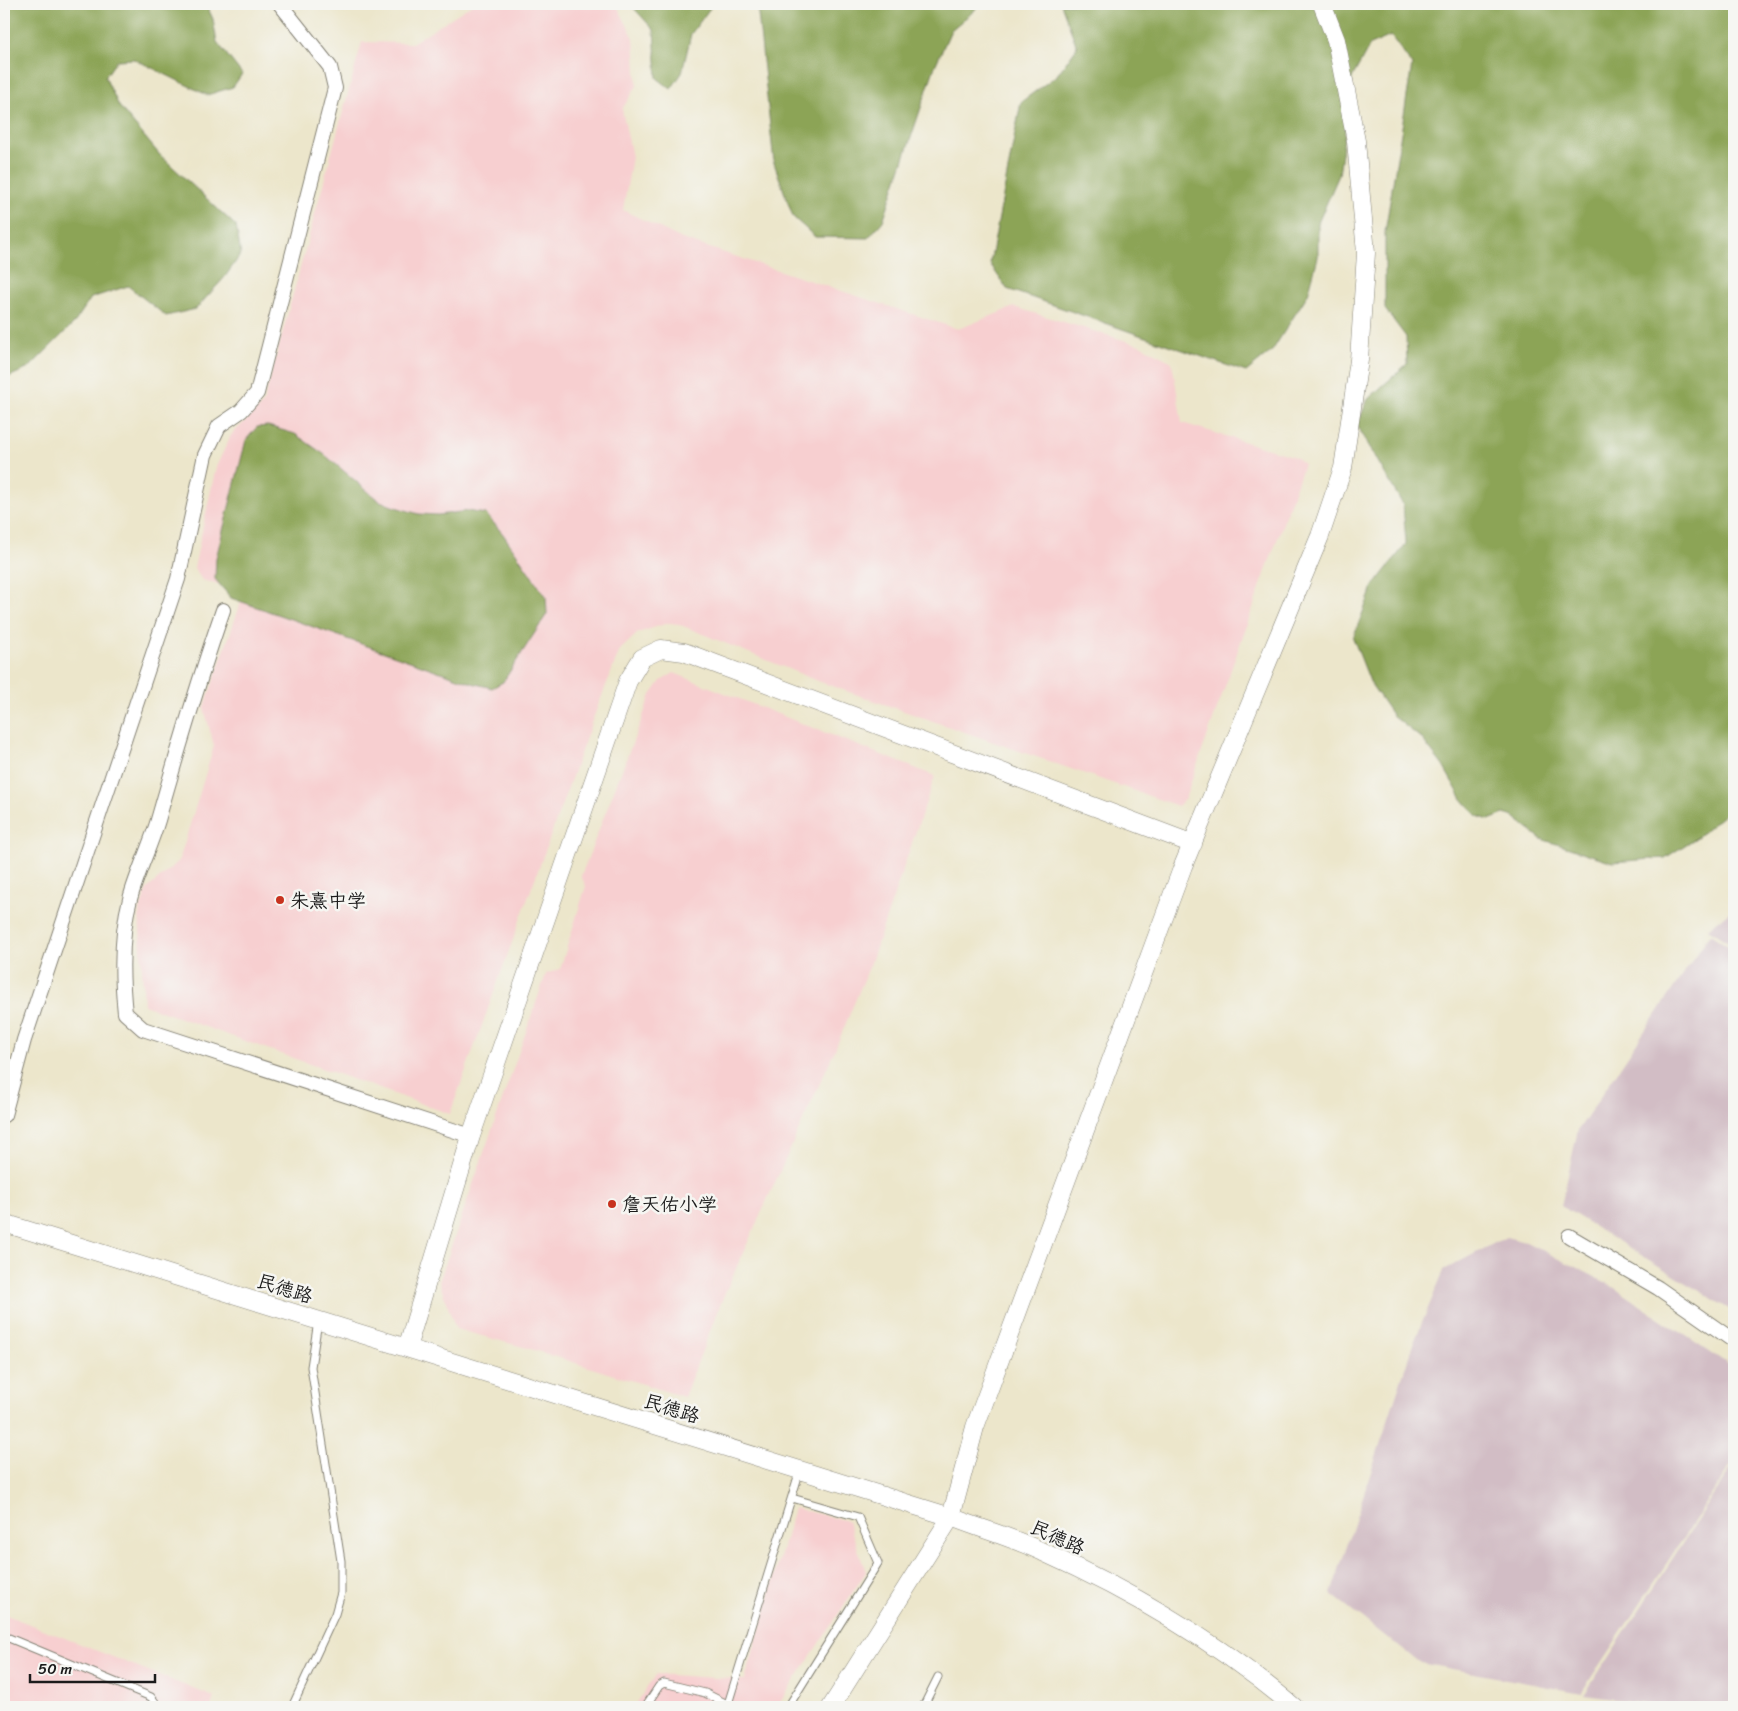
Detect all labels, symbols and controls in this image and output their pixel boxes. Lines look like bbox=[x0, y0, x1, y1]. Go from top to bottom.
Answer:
place label: 朱熹中学 bbox=[290, 884, 366, 917]
marker: 朱熹中学 bbox=[274, 894, 286, 906]
place label: 詹天佑小学 bbox=[622, 1188, 717, 1221]
marker: 詹天佑小学 bbox=[606, 1198, 618, 1210]
street label: 民德路 bbox=[253, 1264, 317, 1313]
street label: 民德路 bbox=[640, 1384, 704, 1433]
street label: 民德路 bbox=[1025, 1511, 1091, 1564]
scale bar bbox=[30, 1651, 155, 1683]
text: 50 m bbox=[38, 1656, 73, 1682]

